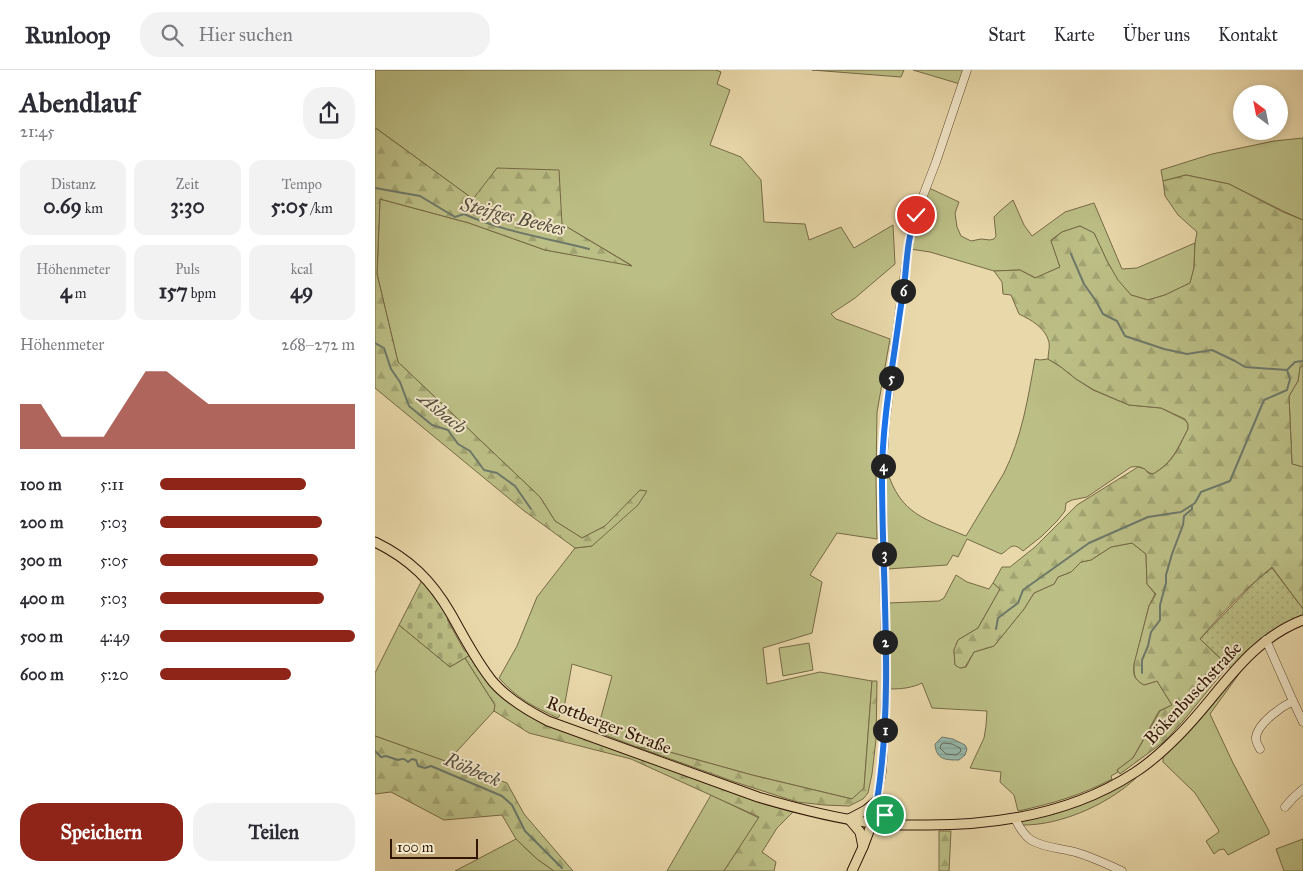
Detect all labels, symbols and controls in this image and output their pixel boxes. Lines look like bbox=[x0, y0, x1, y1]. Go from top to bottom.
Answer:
search box bbox=[140, 12, 490, 57]
text: Runloop bbox=[25, 20, 110, 50]
icon: search bbox=[158, 21, 186, 49]
text: Hier suchen bbox=[198, 23, 293, 46]
text: Start bbox=[988, 24, 1026, 46]
text: Karte bbox=[1054, 24, 1095, 46]
text: Über uns bbox=[1123, 24, 1190, 46]
text: Kontakt bbox=[1218, 24, 1278, 46]
text: Abendlauf bbox=[20, 85, 137, 120]
north arrow bbox=[1233, 85, 1287, 140]
map controls bbox=[1233, 85, 1288, 140]
button: share bbox=[303, 87, 355, 139]
text: 21:45 bbox=[20, 122, 55, 141]
text: Distanz bbox=[51, 176, 96, 193]
text: Zeit bbox=[176, 176, 199, 193]
text: Tempo bbox=[282, 176, 322, 193]
water label: Steifges Beekes bbox=[457, 192, 568, 241]
text: 0.69 bbox=[43, 193, 82, 219]
text: 3:30 bbox=[170, 193, 205, 219]
text: 5:05 bbox=[271, 193, 308, 219]
pin bbox=[895, 194, 937, 236]
text: km bbox=[82, 200, 103, 217]
text: /km bbox=[308, 200, 333, 217]
icon: check bbox=[902, 201, 930, 229]
text: Höhenmeter bbox=[36, 261, 110, 278]
text: Puls bbox=[175, 261, 200, 278]
text: kcal bbox=[291, 261, 313, 278]
text: 4 bbox=[60, 278, 72, 304]
text: 157 bbox=[159, 278, 188, 304]
text: 49 bbox=[290, 278, 313, 304]
pin: 6 bbox=[891, 278, 915, 304]
text: 6 bbox=[900, 283, 907, 300]
text: m bbox=[72, 285, 86, 302]
text: bpm bbox=[188, 285, 216, 302]
text: Höhenmeter bbox=[20, 335, 104, 354]
text: 268–272 m bbox=[281, 335, 355, 354]
pin: 5 bbox=[879, 366, 903, 390]
text: 5 bbox=[888, 370, 895, 387]
water label: Asbach bbox=[412, 385, 471, 439]
pin: 4 bbox=[871, 454, 895, 478]
text: 4 bbox=[880, 458, 887, 475]
text: 100 m bbox=[20, 475, 62, 494]
text: 5:11 bbox=[100, 475, 124, 494]
text: 200 m bbox=[20, 513, 63, 532]
text: 5:03 bbox=[100, 513, 127, 532]
pin: 3 bbox=[871, 542, 897, 566]
text: 3 bbox=[882, 546, 887, 563]
text: 300 m bbox=[20, 551, 62, 570]
text: 5:05 bbox=[100, 551, 128, 570]
text: 400 m bbox=[20, 589, 64, 608]
text: 5:03 bbox=[100, 589, 127, 608]
text: 500 m bbox=[20, 627, 63, 646]
text: 4:49 bbox=[100, 627, 130, 646]
pin: 2 bbox=[873, 630, 897, 654]
text: 2 bbox=[882, 634, 889, 651]
street label: Bökenbuschstraße bbox=[1140, 637, 1246, 749]
text: 600 m bbox=[20, 665, 64, 684]
text: 5:20 bbox=[100, 665, 129, 684]
street label: Rottberger Straße bbox=[543, 691, 675, 760]
pin: 1 bbox=[873, 718, 897, 742]
text: 1 bbox=[883, 722, 888, 739]
water label: Röbbeck bbox=[440, 747, 505, 792]
pin bbox=[864, 794, 906, 836]
icon: arrive bbox=[871, 801, 899, 829]
button: Speichern bbox=[20, 803, 183, 861]
button: Teilen bbox=[193, 803, 355, 861]
scale bar bbox=[390, 836, 477, 859]
text: 100 m bbox=[397, 839, 434, 856]

